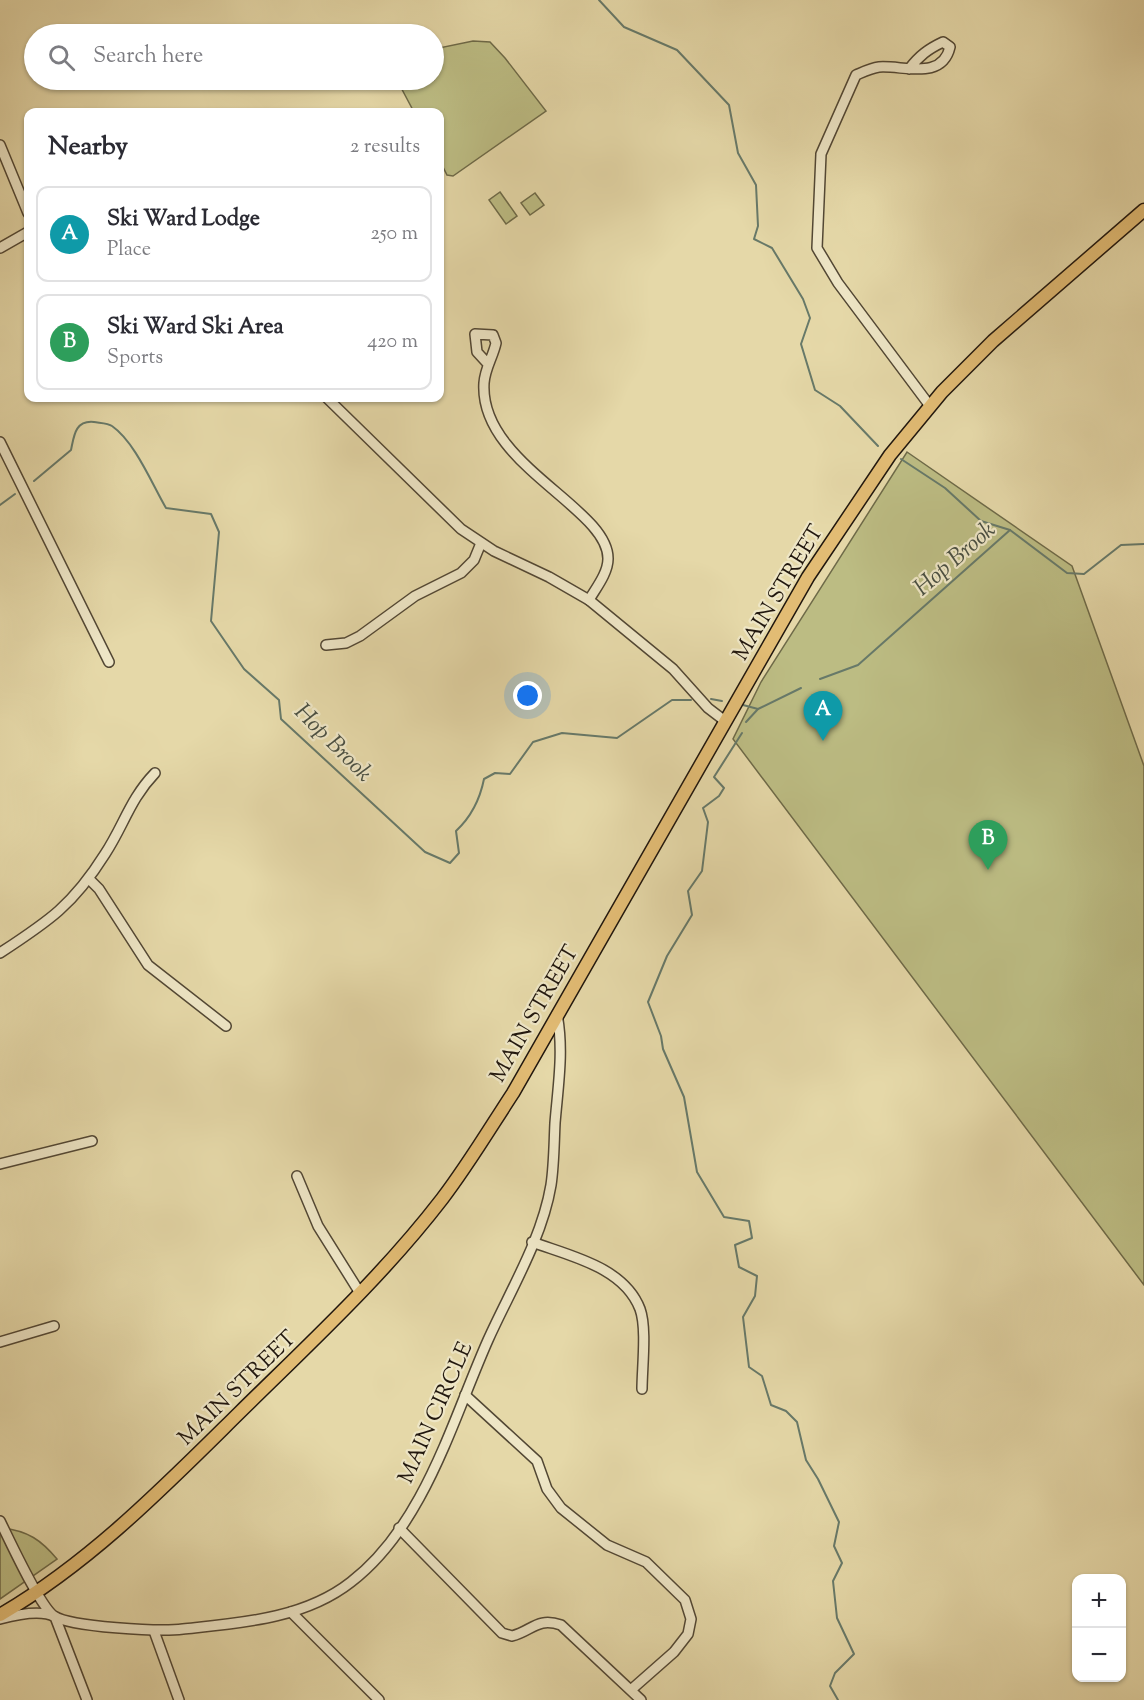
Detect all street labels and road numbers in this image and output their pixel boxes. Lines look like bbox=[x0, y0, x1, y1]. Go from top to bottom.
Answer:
street label: MAIN STREET bbox=[726, 519, 833, 668]
street label: MAIN STREET bbox=[483, 939, 588, 1089]
street label: MAIN STREET bbox=[172, 1324, 305, 1454]
street label: MAIN CIRCLE bbox=[391, 1337, 482, 1489]

